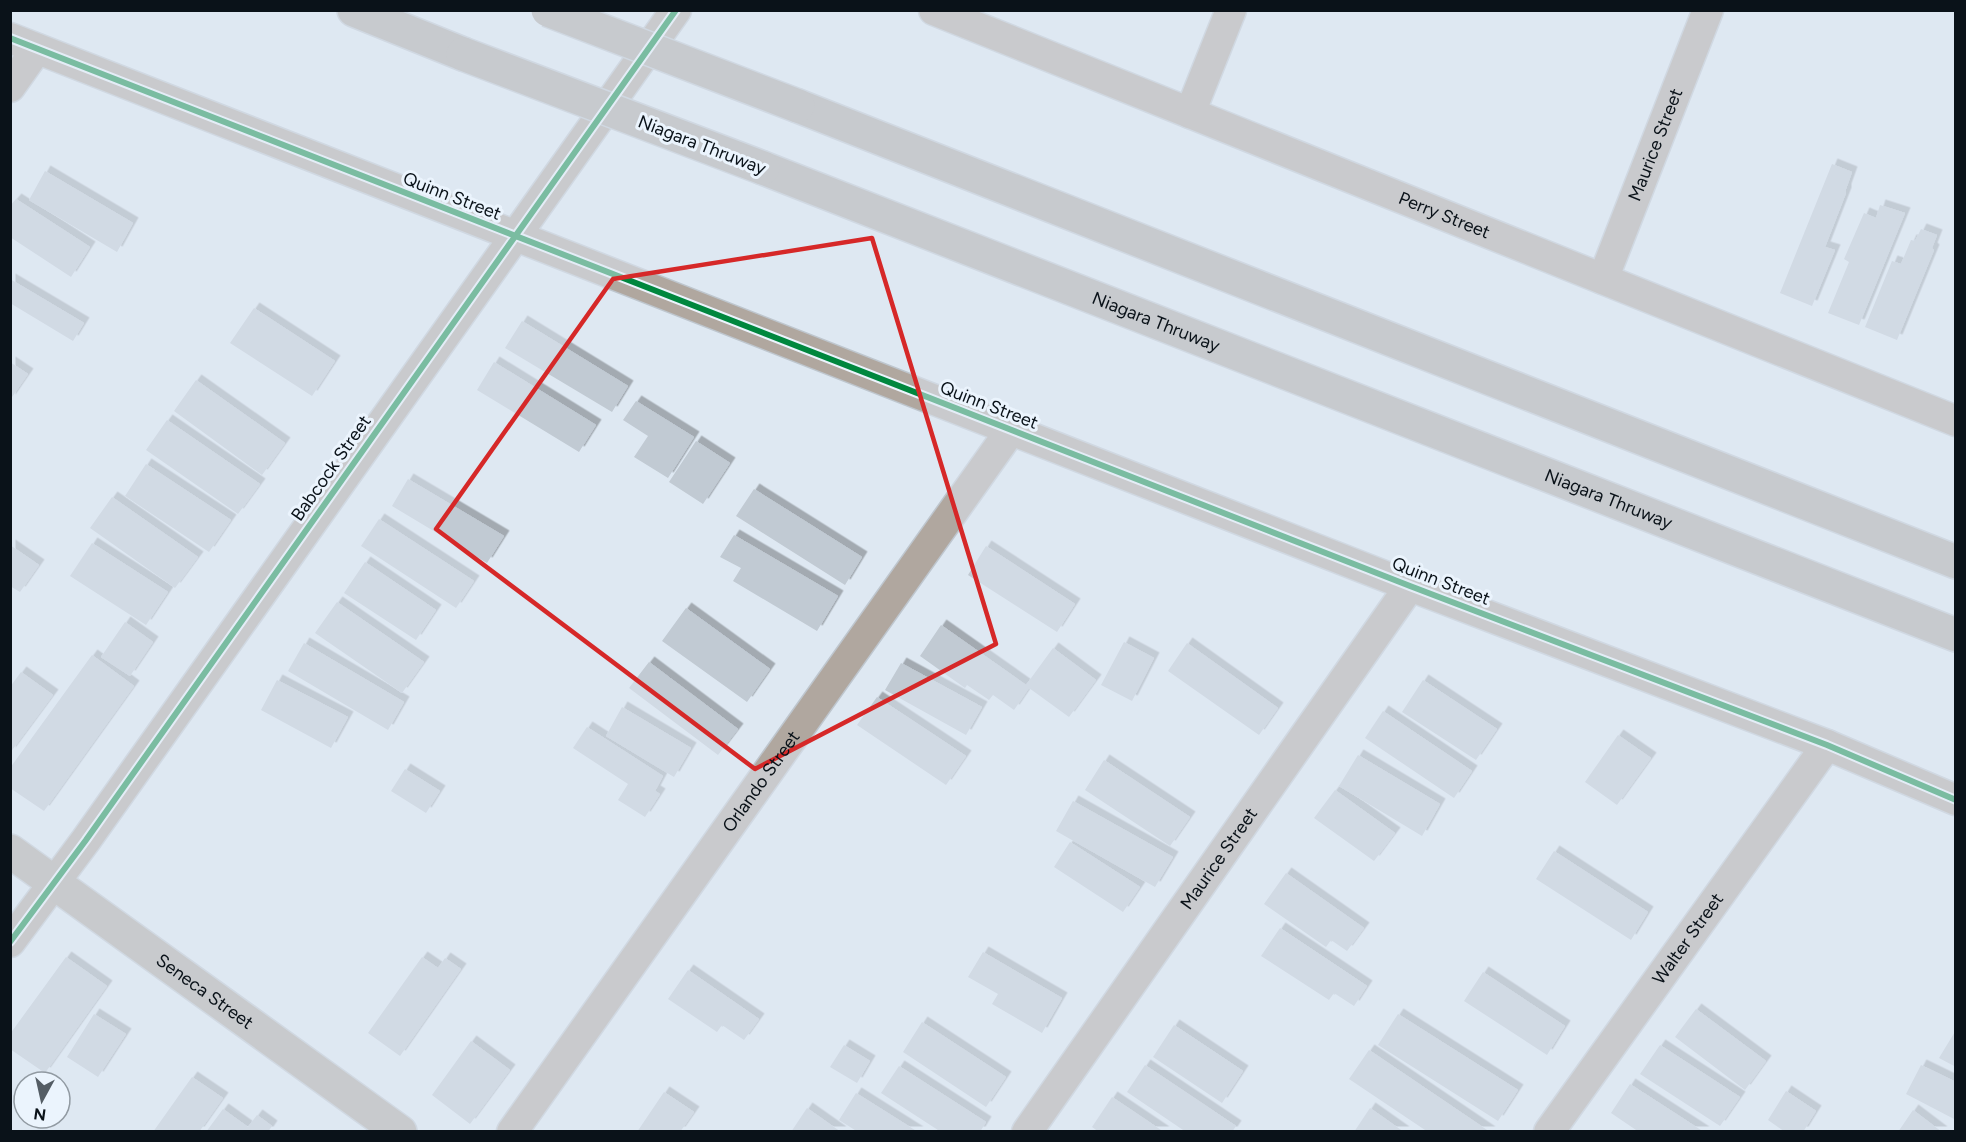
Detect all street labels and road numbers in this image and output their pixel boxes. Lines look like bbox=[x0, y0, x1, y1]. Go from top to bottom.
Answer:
street label: Maurice Street bbox=[1623, 85, 1687, 204]
street label: Niagara Thruway bbox=[635, 110, 770, 180]
street label: Quinn Street bbox=[400, 167, 504, 225]
street label: Perry Street bbox=[1395, 187, 1493, 244]
street label: Niagara Thruway bbox=[1089, 287, 1223, 357]
street label: Quinn Street bbox=[937, 376, 1041, 434]
street label: Babcock Street bbox=[286, 411, 376, 525]
street label: Niagara Thruway bbox=[1541, 464, 1676, 534]
street label: Quinn Street bbox=[1389, 552, 1493, 610]
street label: Orlando Street bbox=[718, 726, 805, 836]
street label: Maurice Street bbox=[1176, 803, 1262, 914]
street label: Walter Street bbox=[1648, 889, 1728, 989]
street label: Seneca Street bbox=[152, 949, 258, 1034]

